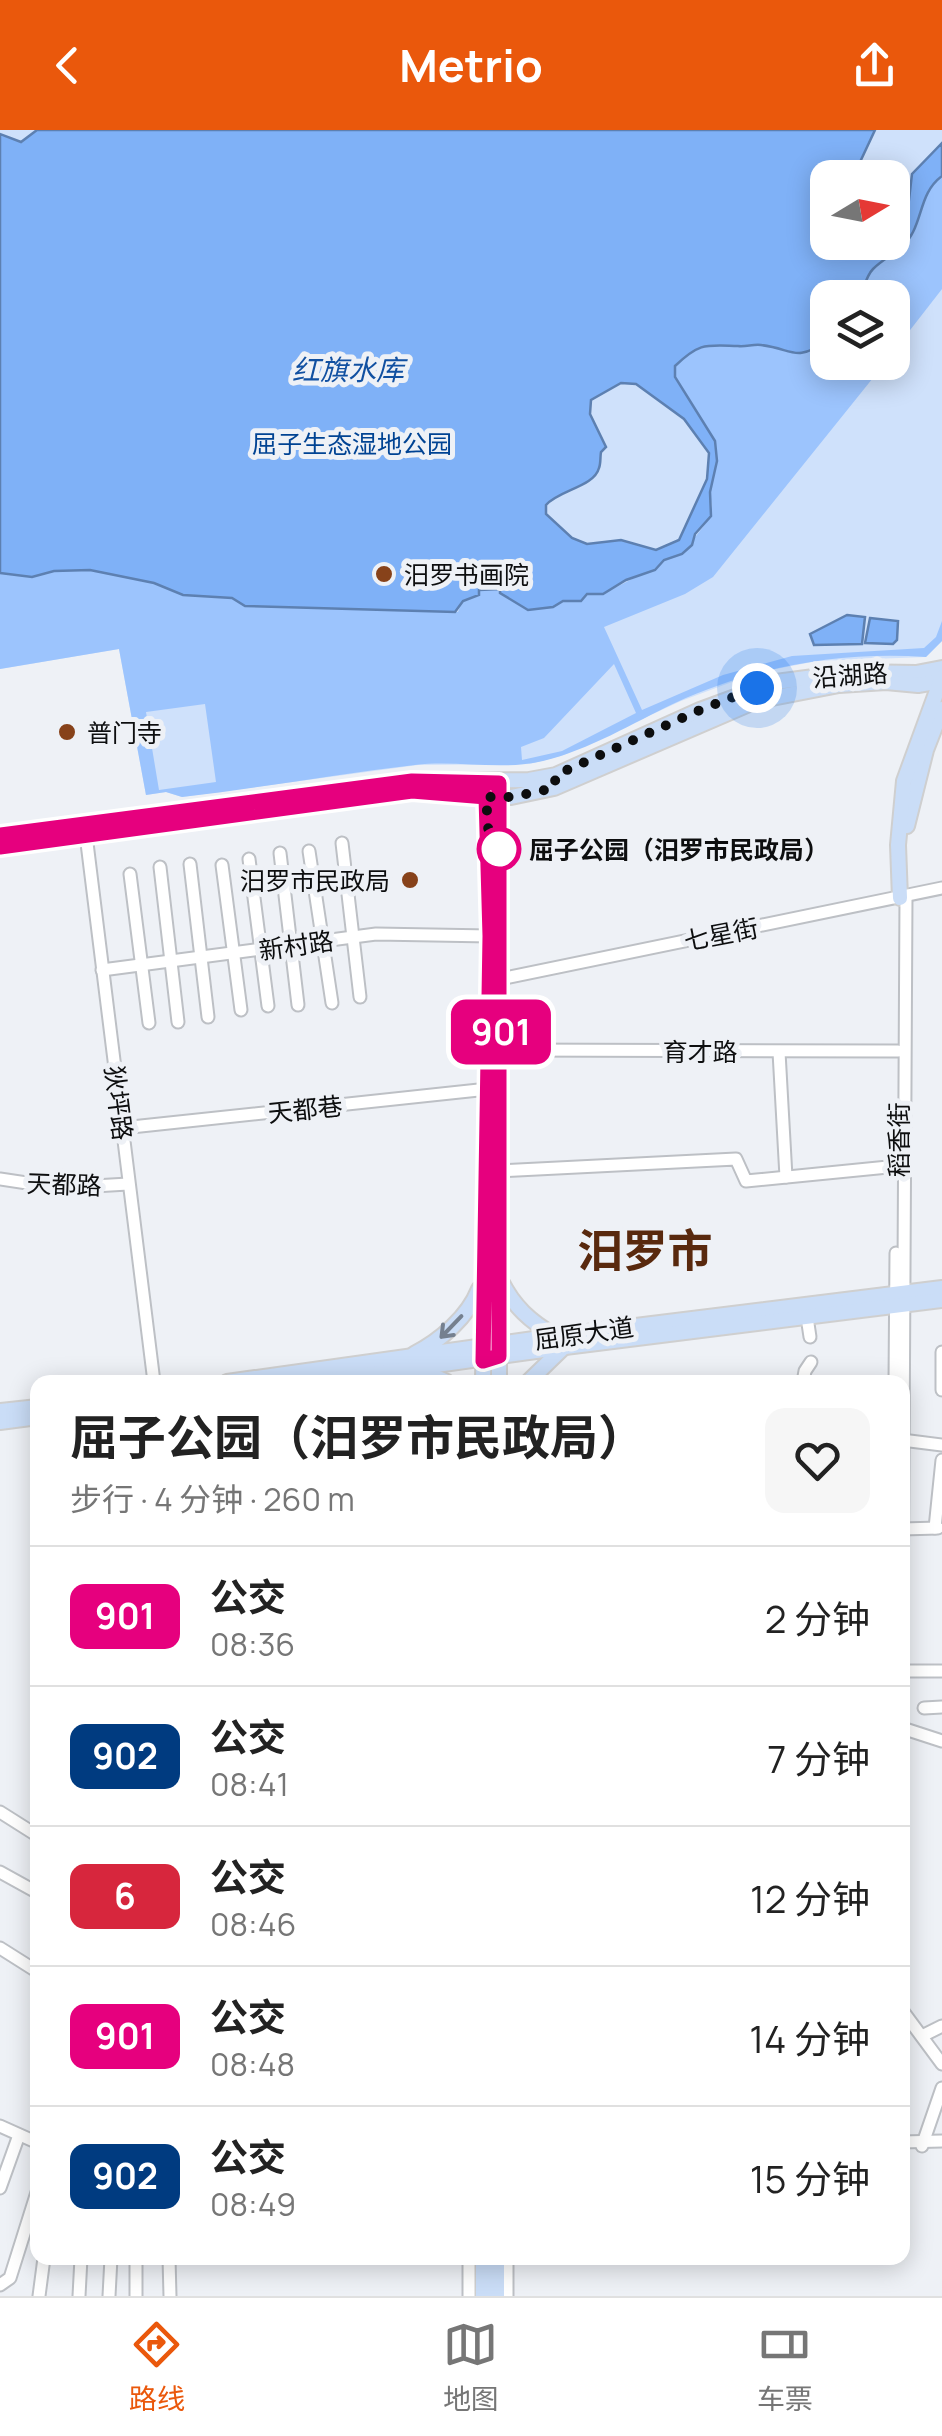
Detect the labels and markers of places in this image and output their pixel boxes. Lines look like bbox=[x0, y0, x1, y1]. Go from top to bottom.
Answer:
place label: 汨罗书画院 bbox=[404, 557, 529, 592]
marker: 汨罗书画院 bbox=[373, 563, 395, 585]
place label: 普门寺 bbox=[87, 715, 162, 750]
marker: 普门寺 bbox=[56, 721, 78, 743]
marker: 屈子公园（汨罗市民政局） bbox=[478, 828, 520, 870]
place label: 屈子公园（汨罗市民政局） bbox=[529, 832, 829, 867]
place label: 汨罗市民政局 bbox=[240, 863, 390, 898]
marker: 汨罗市民政局 bbox=[399, 869, 421, 891]

